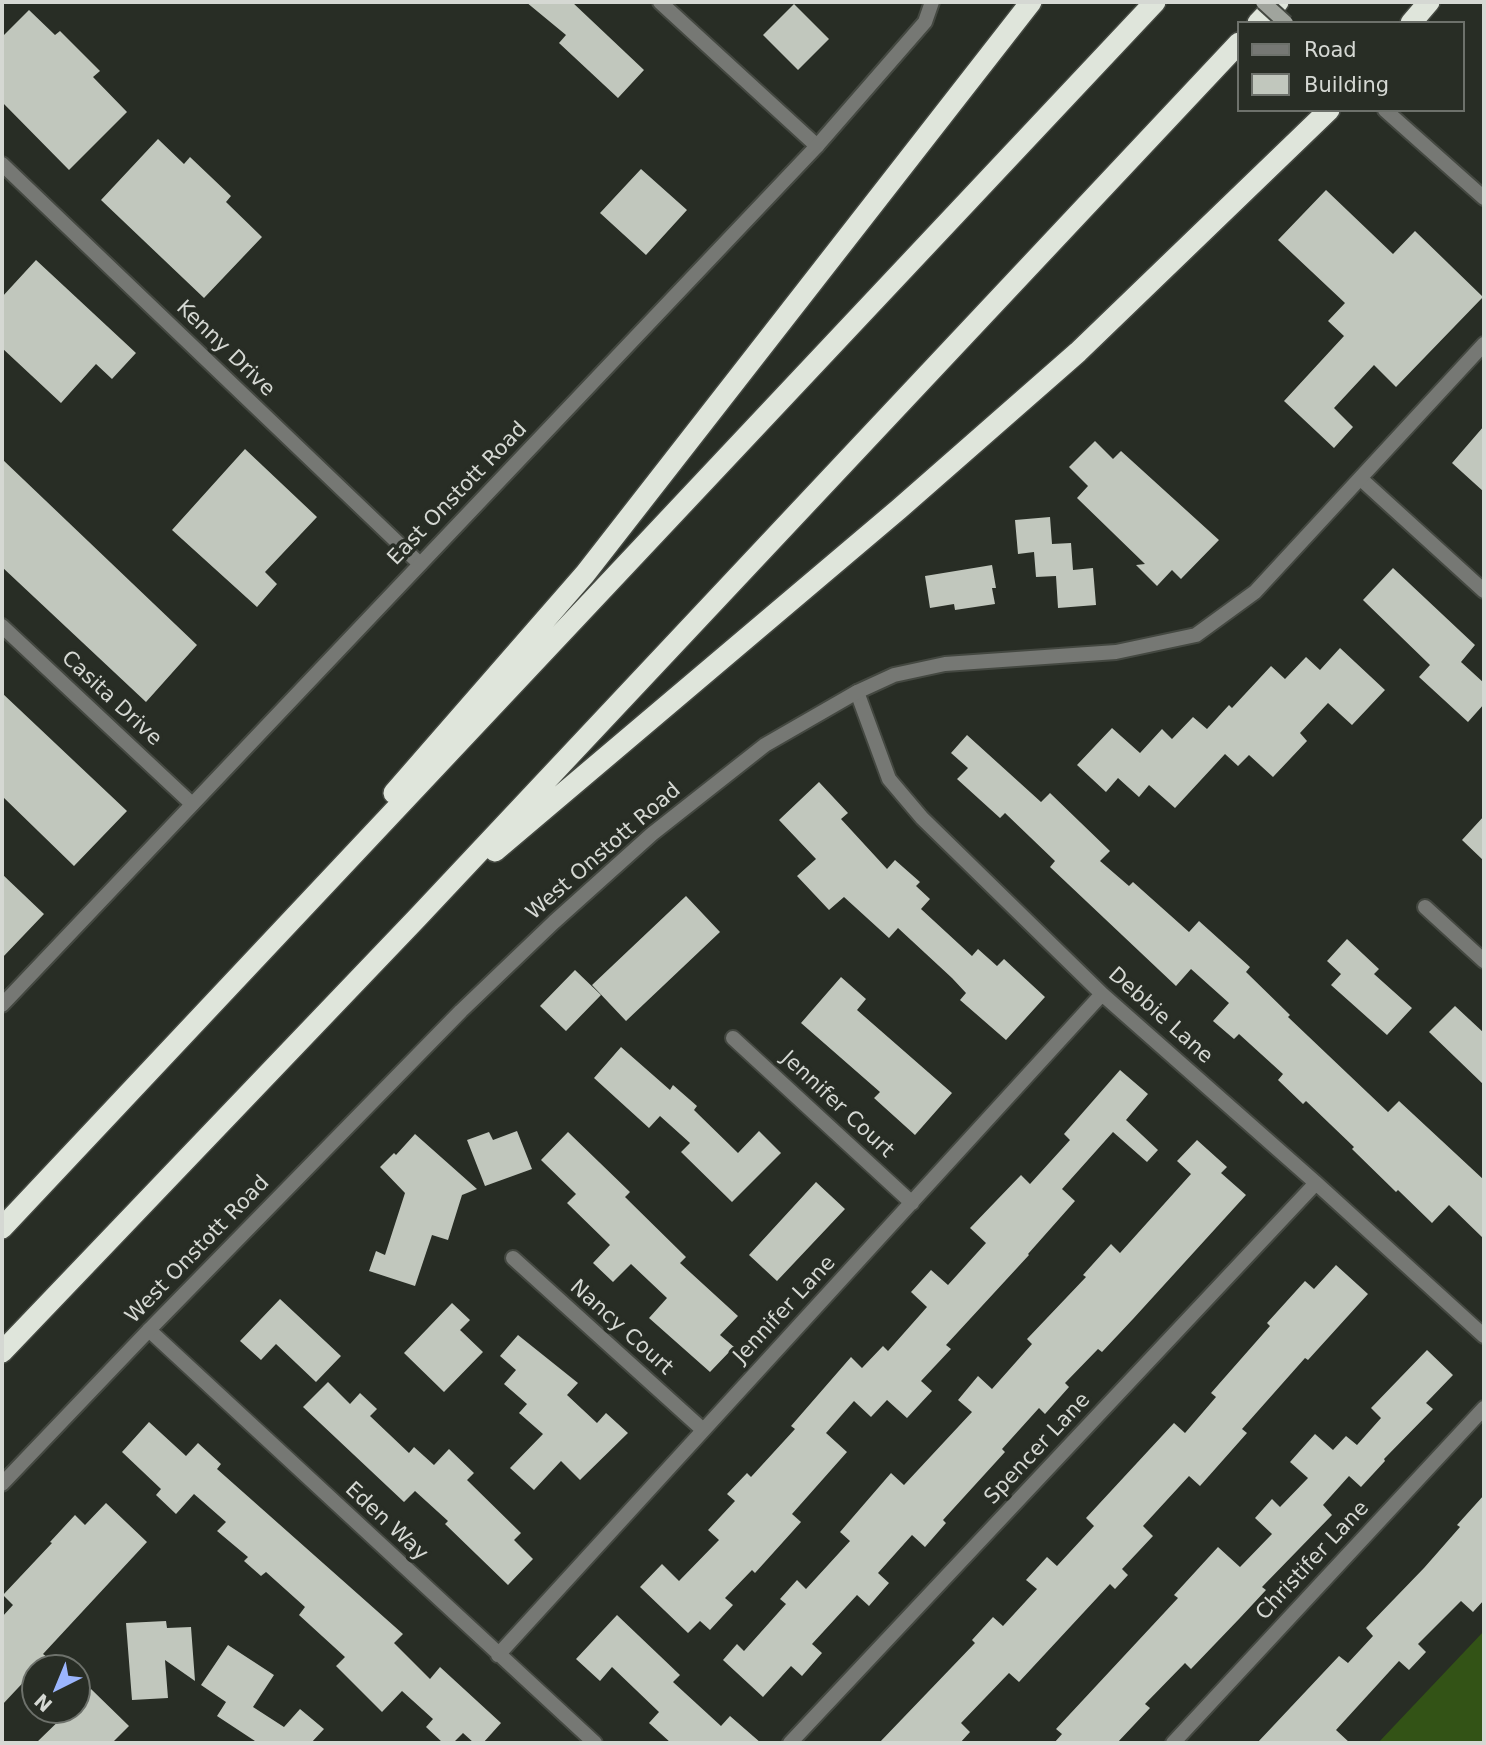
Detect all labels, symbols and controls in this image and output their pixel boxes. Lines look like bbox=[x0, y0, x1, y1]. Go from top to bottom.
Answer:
legend bbox=[1238, 21, 1465, 112]
text: Road bbox=[1304, 38, 1357, 62]
text: Building bbox=[1304, 73, 1389, 97]
street label: Kenny Drive bbox=[170, 296, 280, 402]
street label: East Onstott Road bbox=[383, 417, 533, 571]
street label: Casita Drive bbox=[56, 646, 166, 752]
street label: West Onstott Road bbox=[522, 778, 686, 926]
street label: Debbie Lane bbox=[1103, 962, 1217, 1070]
street label: Jennifer Court bbox=[775, 1046, 899, 1164]
street label: West Onstott Road bbox=[121, 1171, 275, 1329]
street label: Jennifer Lane bbox=[729, 1251, 841, 1369]
street label: Nancy Court bbox=[564, 1275, 678, 1381]
street label: Spencer Lane bbox=[980, 1388, 1096, 1510]
street label: Eden Way bbox=[339, 1477, 433, 1567]
street label: Christifer Lane bbox=[1251, 1496, 1375, 1626]
north arrow bbox=[21, 1654, 91, 1724]
text: N bbox=[30, 1689, 56, 1716]

